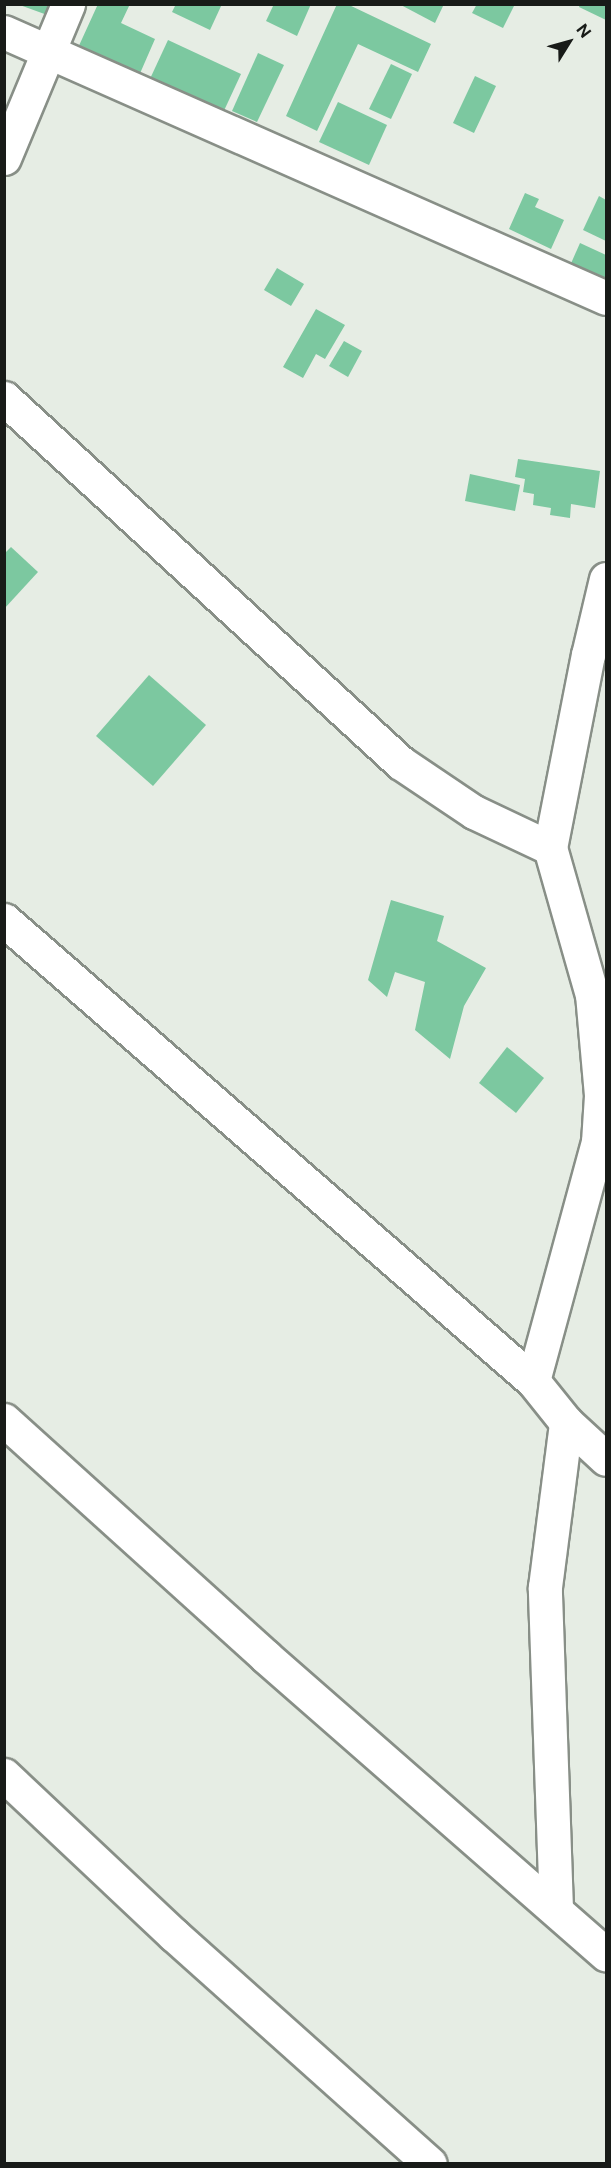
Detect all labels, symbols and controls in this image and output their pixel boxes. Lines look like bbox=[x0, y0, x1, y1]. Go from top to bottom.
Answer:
north arrow bbox=[539, 12, 599, 72]
text: N bbox=[572, 20, 595, 42]

